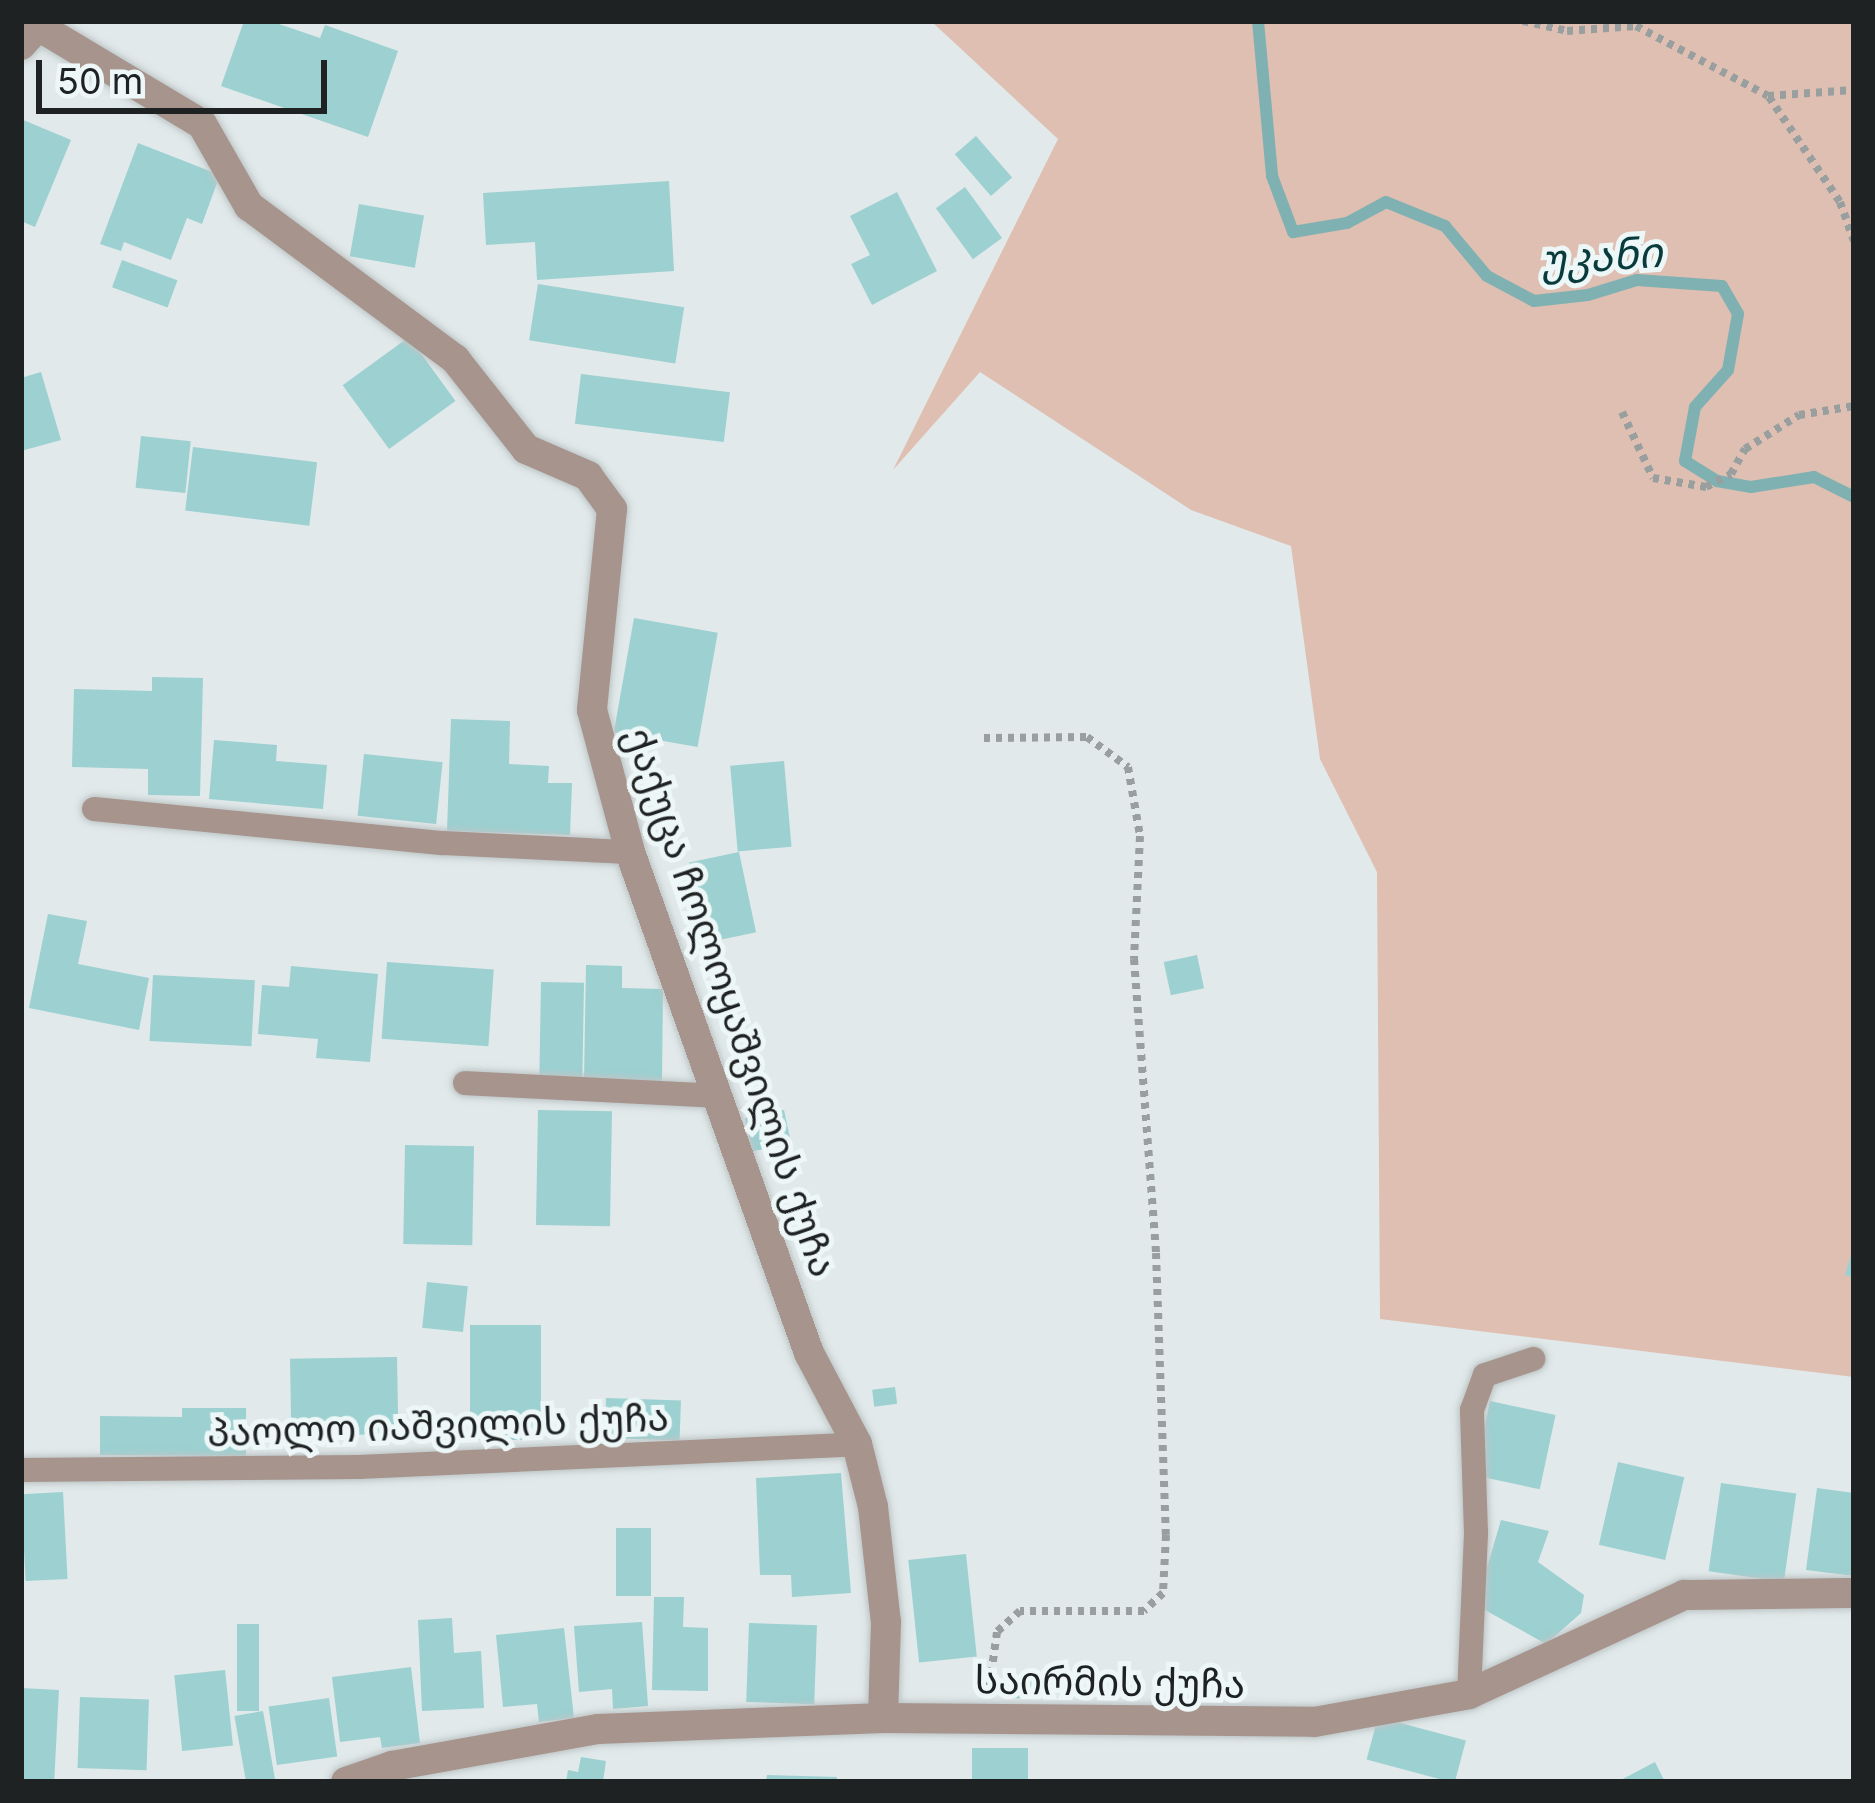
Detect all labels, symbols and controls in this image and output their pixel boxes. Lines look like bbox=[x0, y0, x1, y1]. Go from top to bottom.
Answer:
scale bar bbox=[42, 36, 333, 110]
text: 50 m bbox=[57, 59, 143, 103]
water label: უკანი bbox=[1539, 227, 1663, 285]
street label: ქაქუცა ჩოლოყაშვილის ქუჩა bbox=[615, 721, 847, 1283]
street label: პაოლო იაშვილის ქუჩა bbox=[206, 1394, 670, 1456]
street label: საირმის ქუჩა bbox=[974, 1656, 1246, 1708]

